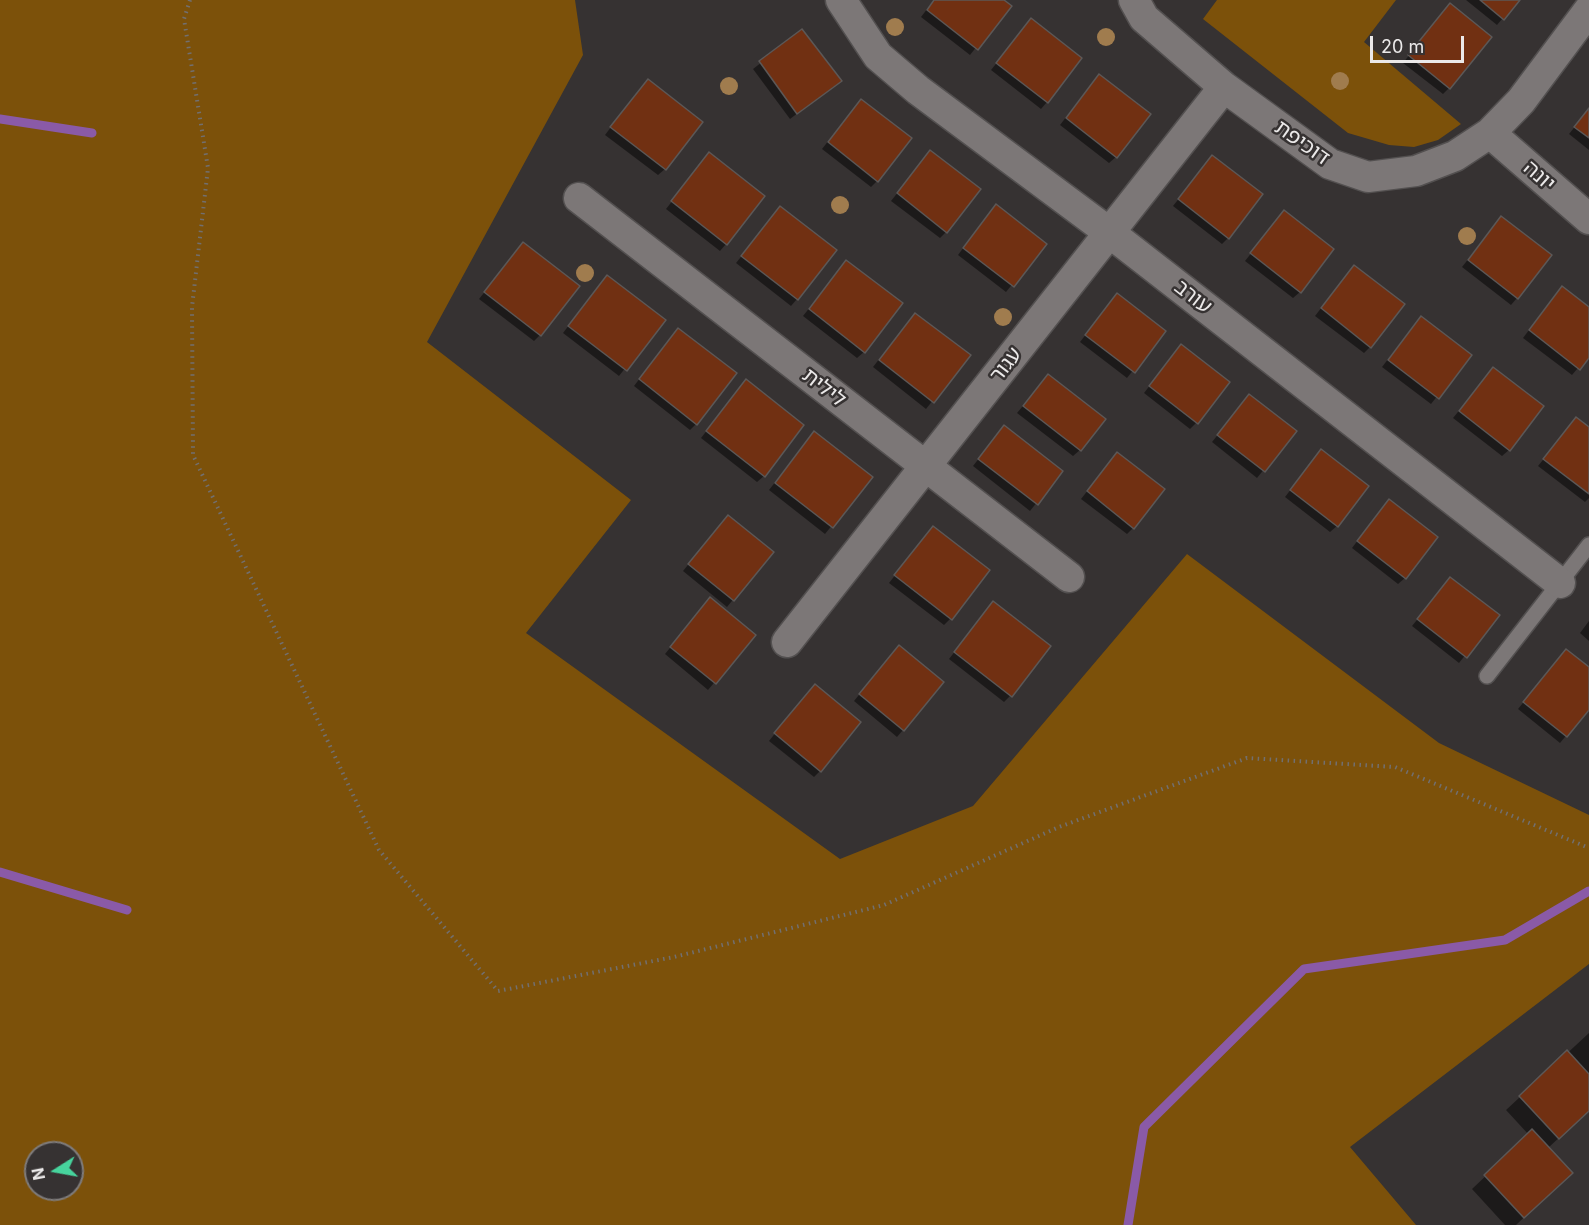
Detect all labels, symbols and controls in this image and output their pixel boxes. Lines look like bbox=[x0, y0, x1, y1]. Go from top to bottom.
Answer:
scale bar bbox=[1373, 24, 1468, 62]
text: 20 m bbox=[1381, 36, 1424, 57]
street label: דוכיפת bbox=[1270, 115, 1334, 171]
street label: יונה bbox=[1518, 155, 1560, 197]
street label: עורב bbox=[1169, 275, 1217, 319]
street label: עגור bbox=[985, 343, 1027, 387]
street label: לילית bbox=[797, 363, 851, 413]
north arrow bbox=[24, 1141, 84, 1201]
text: N bbox=[27, 1166, 49, 1182]

